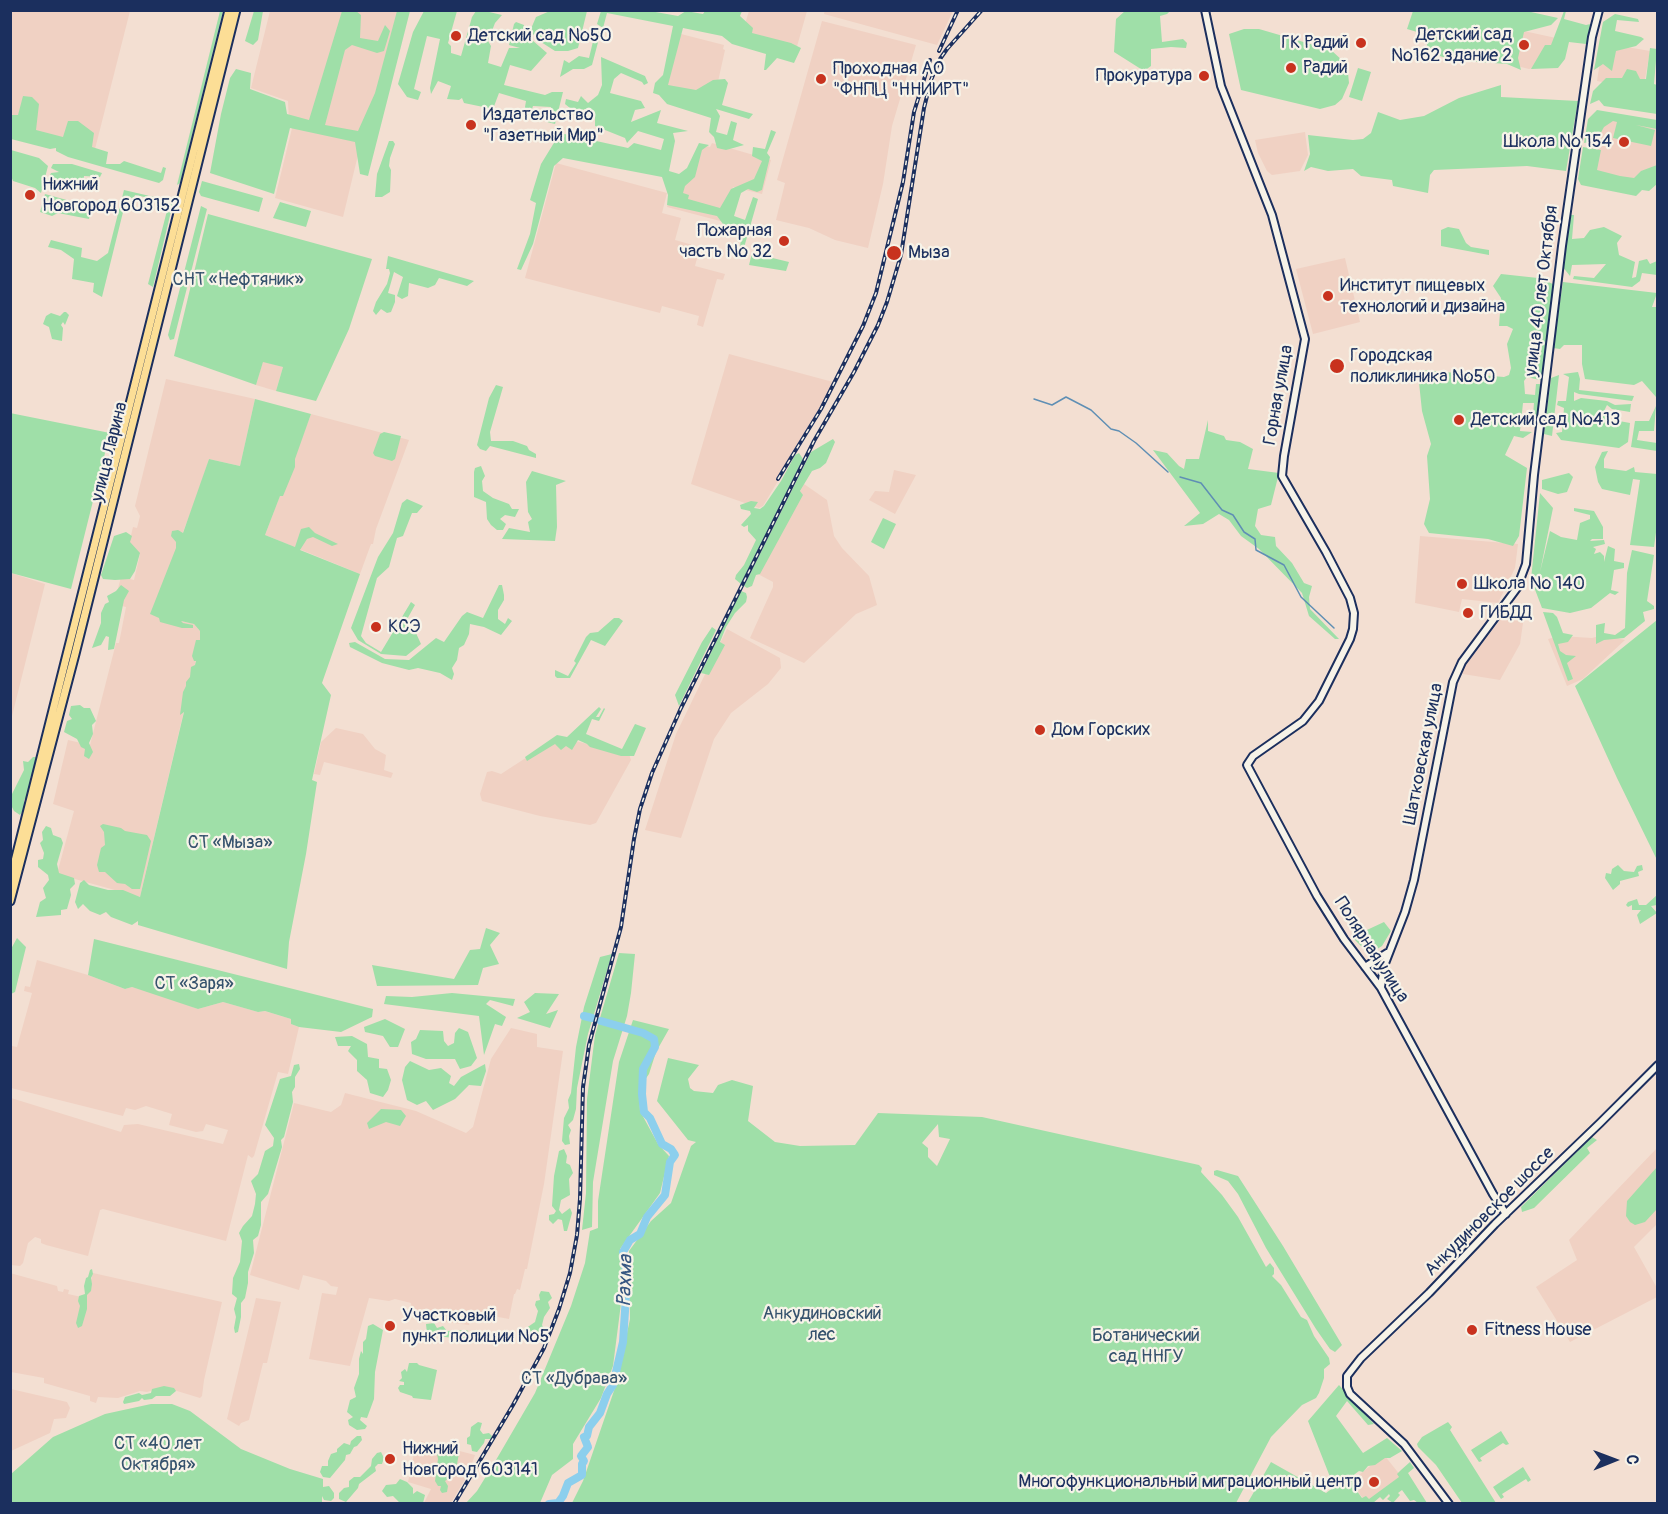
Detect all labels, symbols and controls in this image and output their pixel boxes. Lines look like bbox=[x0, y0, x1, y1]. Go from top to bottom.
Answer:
place label: Детский сад №162 здание 2 bbox=[1391, 24, 1512, 66]
place label: Детский сад №50 bbox=[468, 25, 612, 47]
marker: Детский сад №50 bbox=[449, 29, 463, 43]
place label: ГК Радий bbox=[1281, 32, 1349, 54]
marker: ГК Радий bbox=[1354, 36, 1368, 50]
marker: Детский сад №162 здание 2 bbox=[1517, 38, 1531, 52]
place label: Радий bbox=[1303, 57, 1348, 79]
place label: Проходная АО "ФНПЦ "ННИИРТ" bbox=[833, 58, 969, 100]
marker: Радий bbox=[1284, 61, 1298, 75]
place label: Прокуратура bbox=[1096, 65, 1192, 87]
marker: Прокуратура bbox=[1197, 69, 1211, 83]
marker: Проходная АО "ФНПЦ "ННИИРТ" bbox=[814, 72, 828, 86]
place label: Издательство "Газетный Мир" bbox=[483, 104, 604, 146]
marker: Издательство "Газетный Мир" bbox=[464, 118, 478, 132]
place label: Школа № 154 bbox=[1504, 131, 1612, 153]
marker: Школа № 154 bbox=[1617, 135, 1631, 149]
place label: Нижний Новгород 603152 bbox=[42, 174, 180, 216]
marker: Нижний Новгород 603152 bbox=[23, 188, 37, 202]
street label: улица 40 лет Октября bbox=[1521, 204, 1563, 378]
place label: Пожарная часть № 32 bbox=[679, 220, 772, 262]
marker: Пожарная часть № 32 bbox=[777, 234, 791, 248]
place label: Мыза bbox=[908, 242, 950, 264]
marker: Мыза bbox=[885, 244, 903, 262]
park label: СНТ «Нефтяник» bbox=[172, 269, 304, 291]
place label: Институт пищевых технологий и дизайна bbox=[1340, 275, 1505, 318]
marker: Институт пищевых технологий и дизайна bbox=[1321, 289, 1335, 303]
street label: Горная улица bbox=[1260, 343, 1298, 447]
place label: Городская поликлиника №50 bbox=[1350, 345, 1496, 388]
marker: Городская поликлиника №50 bbox=[1328, 357, 1346, 375]
street label: улица Ларина bbox=[87, 400, 133, 504]
place label: Детский сад №413 bbox=[1471, 409, 1620, 431]
marker: Детский сад №413 bbox=[1452, 413, 1466, 427]
place label: Школа № 140 bbox=[1474, 573, 1585, 595]
marker: Школа № 140 bbox=[1455, 577, 1469, 591]
place label: ГИБДД bbox=[1480, 602, 1532, 624]
marker: ГИБДД bbox=[1461, 606, 1475, 620]
place label: КСЭ bbox=[388, 616, 420, 638]
marker: КСЭ bbox=[369, 620, 383, 634]
street label: Шатковская улица bbox=[1400, 681, 1448, 827]
place label: Дом Горских bbox=[1052, 719, 1150, 741]
marker: Дом Горских bbox=[1033, 723, 1047, 737]
park label: СТ «Мыза» bbox=[188, 832, 272, 854]
street label: Полярная улица bbox=[1329, 893, 1413, 1007]
park label: СТ «Заря» bbox=[154, 973, 234, 995]
street label: Анкудиновское шоссе bbox=[1421, 1143, 1559, 1281]
water label: Рахма bbox=[613, 1255, 639, 1307]
park label: Анкудиновский лес bbox=[762, 1303, 882, 1346]
place label: Участковый пункт полиции №5 bbox=[402, 1305, 549, 1348]
marker: Участковый пункт полиции №5 bbox=[383, 1319, 397, 1333]
place label: Fitness House bbox=[1484, 1319, 1591, 1341]
marker: Fitness House bbox=[1465, 1323, 1479, 1337]
park label: Ботанический сад ННГУ bbox=[1092, 1325, 1200, 1368]
park label: СТ «Дубрава» bbox=[521, 1368, 627, 1390]
north arrow bbox=[1584, 1430, 1644, 1490]
park label: СТ «40 лет Октября» bbox=[114, 1433, 202, 1476]
place label: Нижний Новгород 603141 bbox=[402, 1438, 538, 1480]
marker: Нижний Новгород 603141 bbox=[383, 1452, 397, 1466]
text: С bbox=[1622, 1455, 1642, 1465]
place label: Многофункциональный миграционный центр bbox=[1018, 1471, 1362, 1493]
marker: Многофункциональный миграционный центр bbox=[1367, 1475, 1381, 1489]

